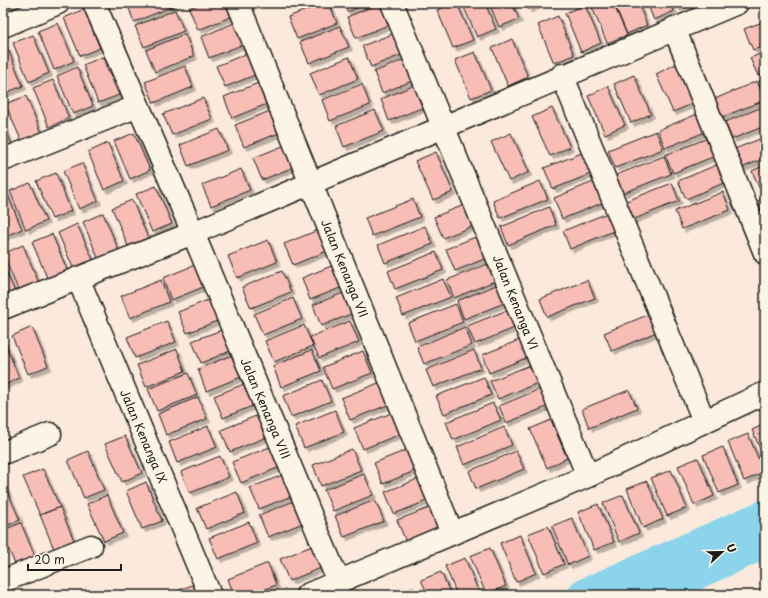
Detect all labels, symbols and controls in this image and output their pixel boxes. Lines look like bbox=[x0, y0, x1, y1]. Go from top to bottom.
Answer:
street label: Jalan Kenanga VII bbox=[317, 216, 373, 320]
street label: Jalan Kenanga VI bbox=[489, 252, 543, 352]
street label: Jalan Kenanga VIII bbox=[237, 355, 295, 461]
street label: Jalan Kenanga IX bbox=[116, 386, 172, 486]
north arrow bbox=[702, 532, 742, 572]
text: U bbox=[722, 541, 741, 555]
scale bar bbox=[28, 546, 121, 572]
text: 20 m bbox=[34, 550, 65, 568]

